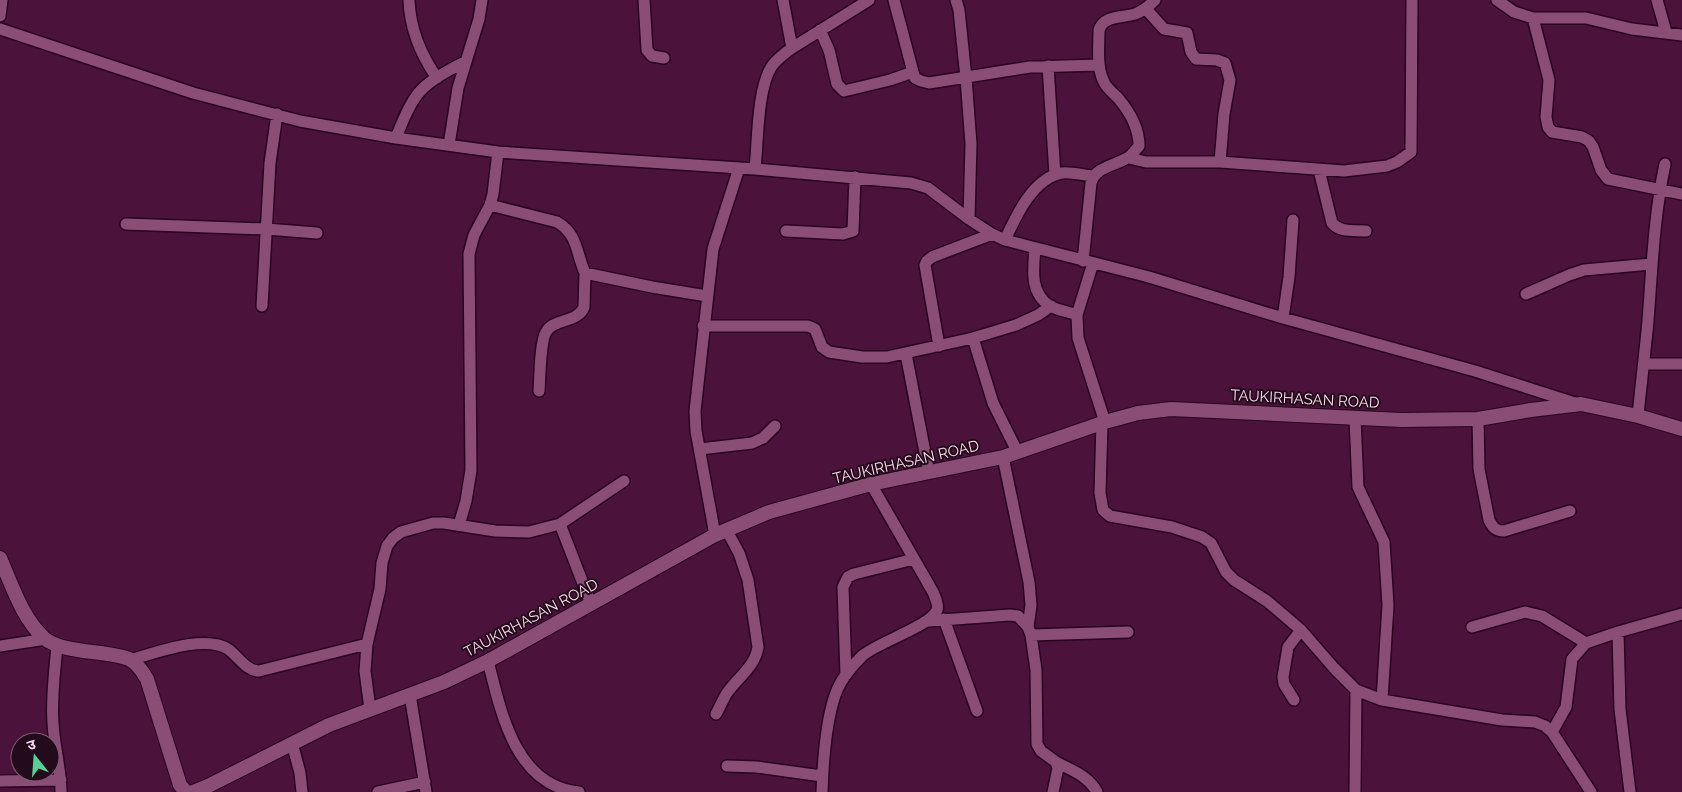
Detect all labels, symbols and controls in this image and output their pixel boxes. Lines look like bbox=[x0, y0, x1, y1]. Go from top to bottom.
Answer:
street label: TAUKIRHASAN ROAD bbox=[1230, 386, 1380, 412]
street label: TAUKIRHASAN ROAD bbox=[831, 436, 981, 488]
street label: TAUKIRHASAN ROAD bbox=[461, 575, 601, 661]
north arrow bbox=[10, 732, 60, 782]
text: उ bbox=[25, 735, 38, 753]

